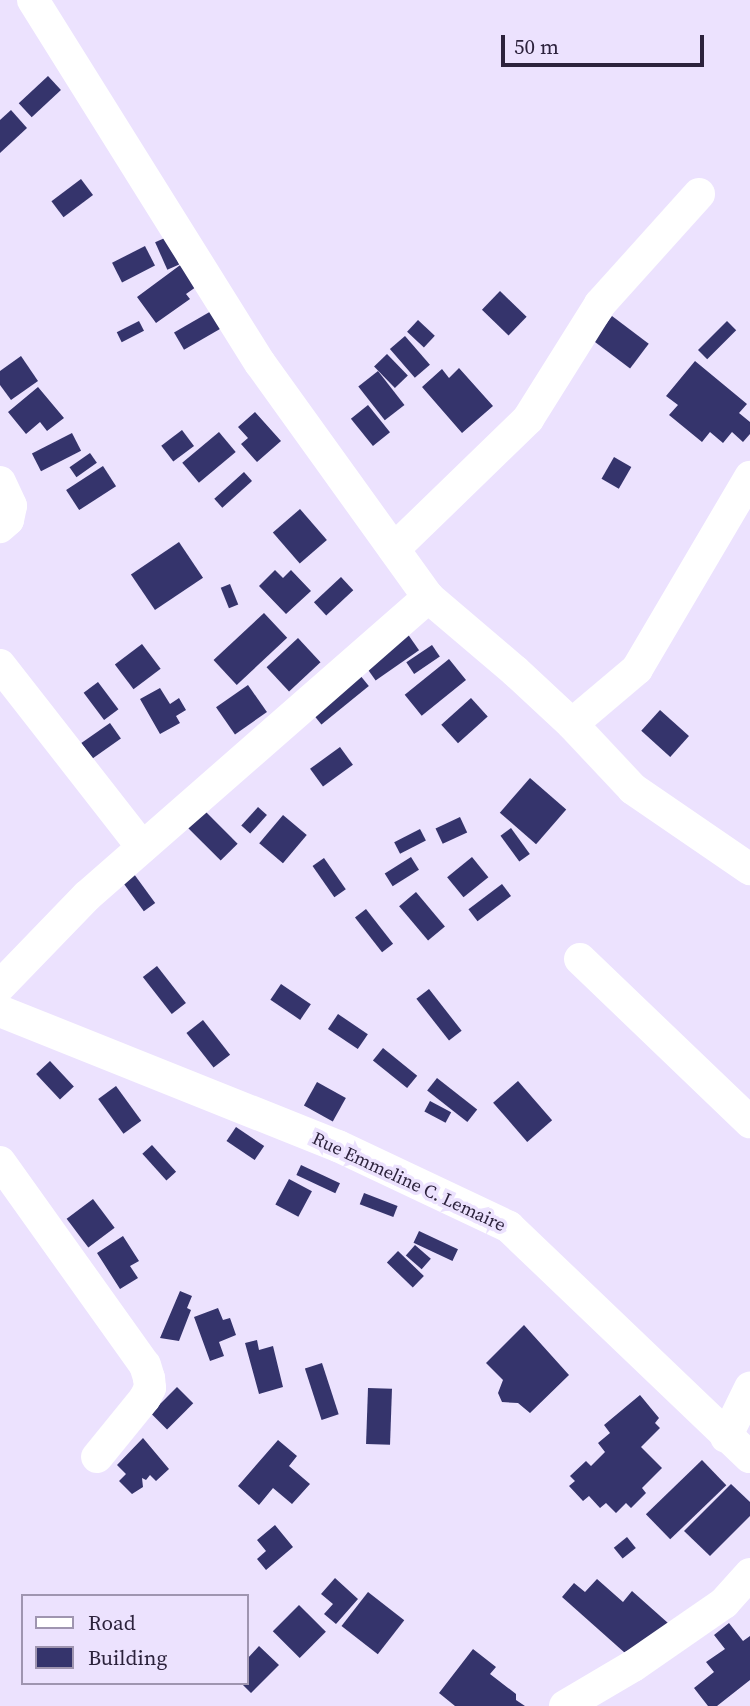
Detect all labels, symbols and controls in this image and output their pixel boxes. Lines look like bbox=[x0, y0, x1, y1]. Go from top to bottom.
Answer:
scale bar bbox=[505, 21, 708, 65]
text: 50 m bbox=[514, 32, 559, 61]
street label: Rue Emmeline C. Lemaire bbox=[309, 1128, 509, 1236]
legend bbox=[21, 1594, 248, 1685]
text: Road bbox=[88, 1608, 136, 1637]
text: Building bbox=[88, 1643, 167, 1672]

